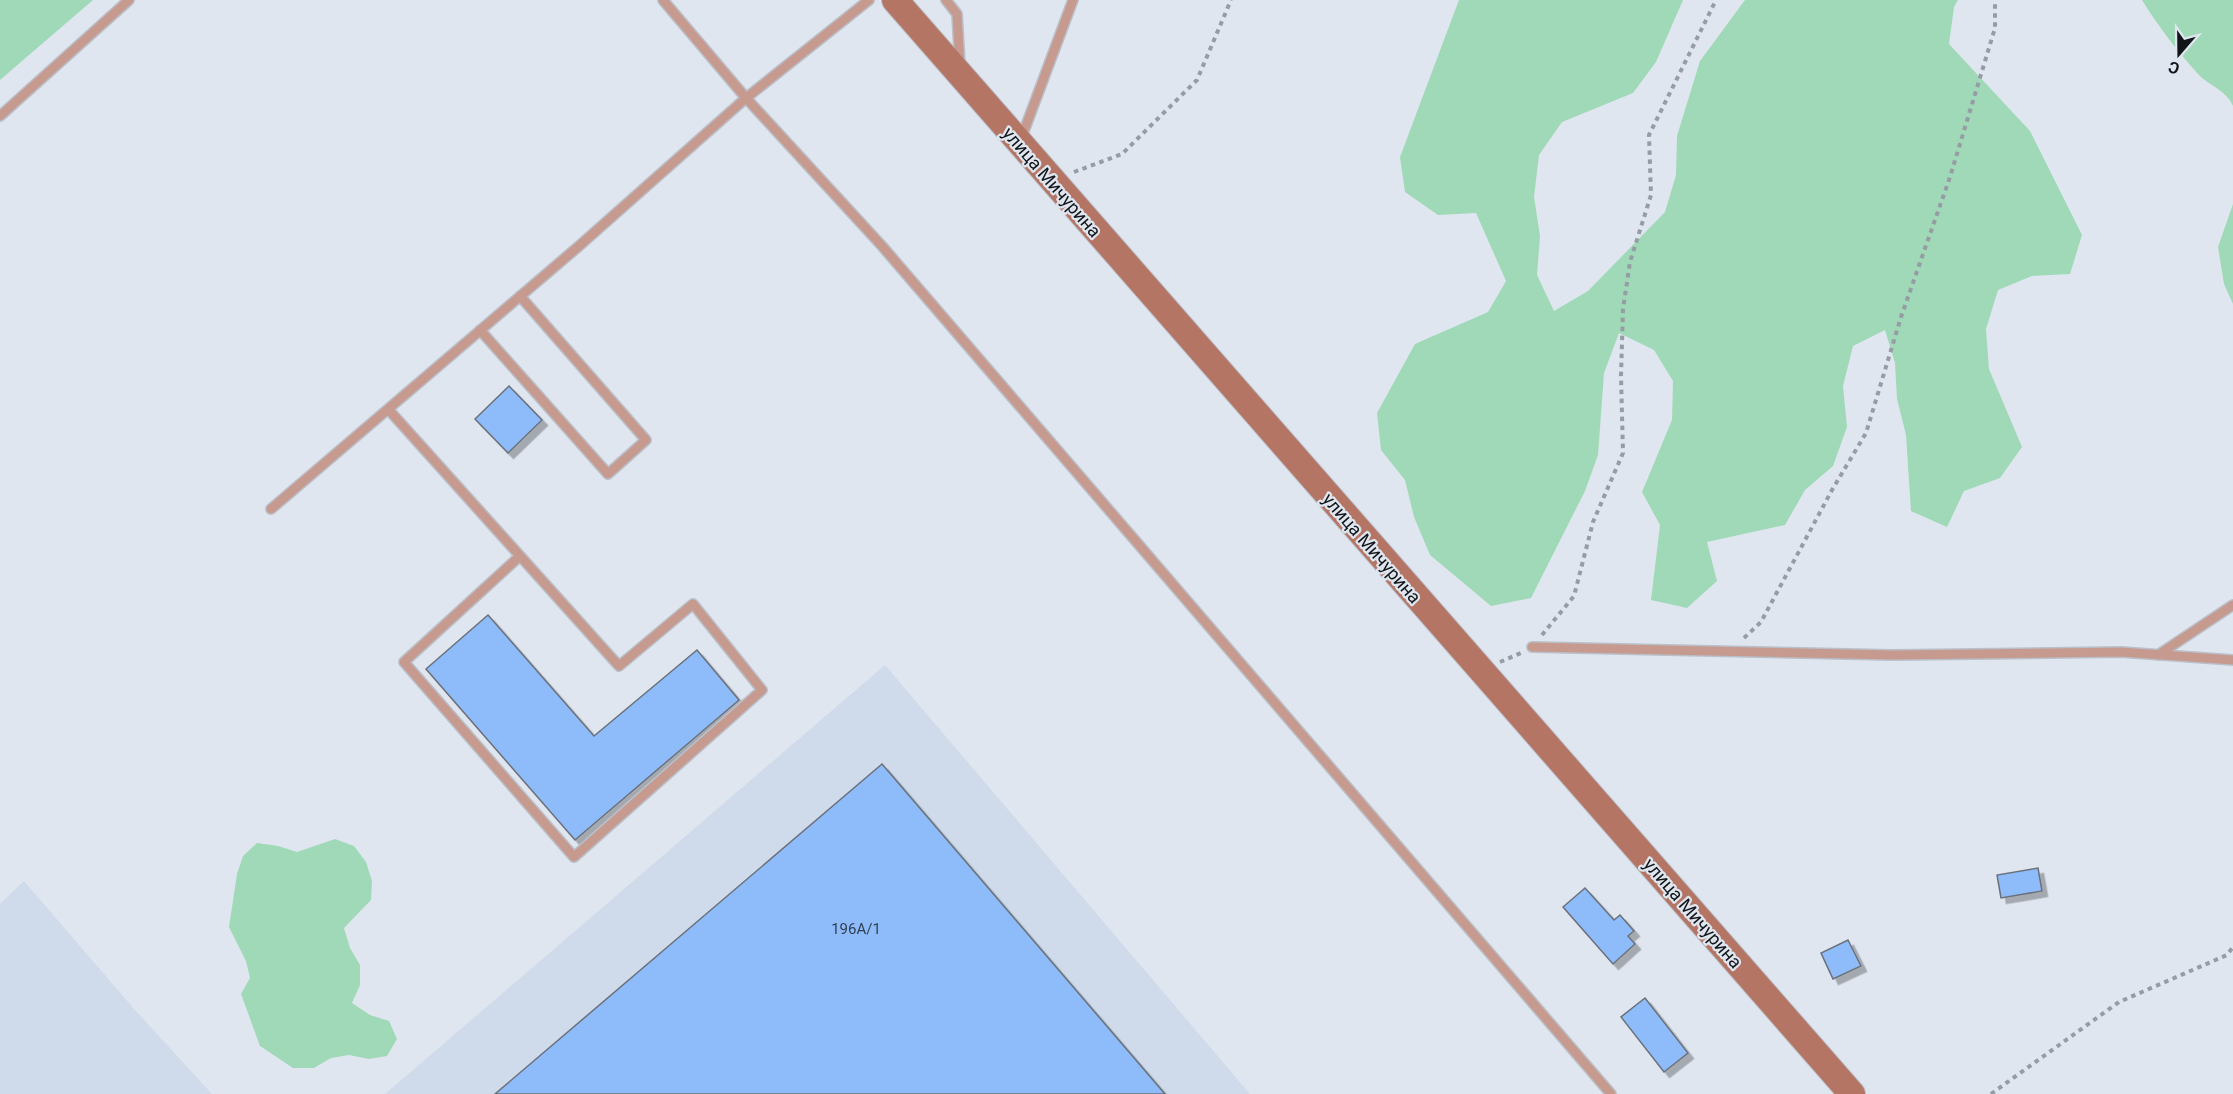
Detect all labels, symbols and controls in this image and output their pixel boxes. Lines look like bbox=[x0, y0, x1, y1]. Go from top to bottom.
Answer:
north arrow bbox=[2149, 24, 2209, 84]
text: С bbox=[2166, 57, 2182, 78]
street label: улица Мичурина bbox=[998, 123, 1106, 241]
street label: улица Мичурина bbox=[1318, 489, 1426, 607]
street label: улица Мичурина bbox=[1639, 854, 1747, 972]
house number: 196А/1 bbox=[831, 920, 881, 938]

